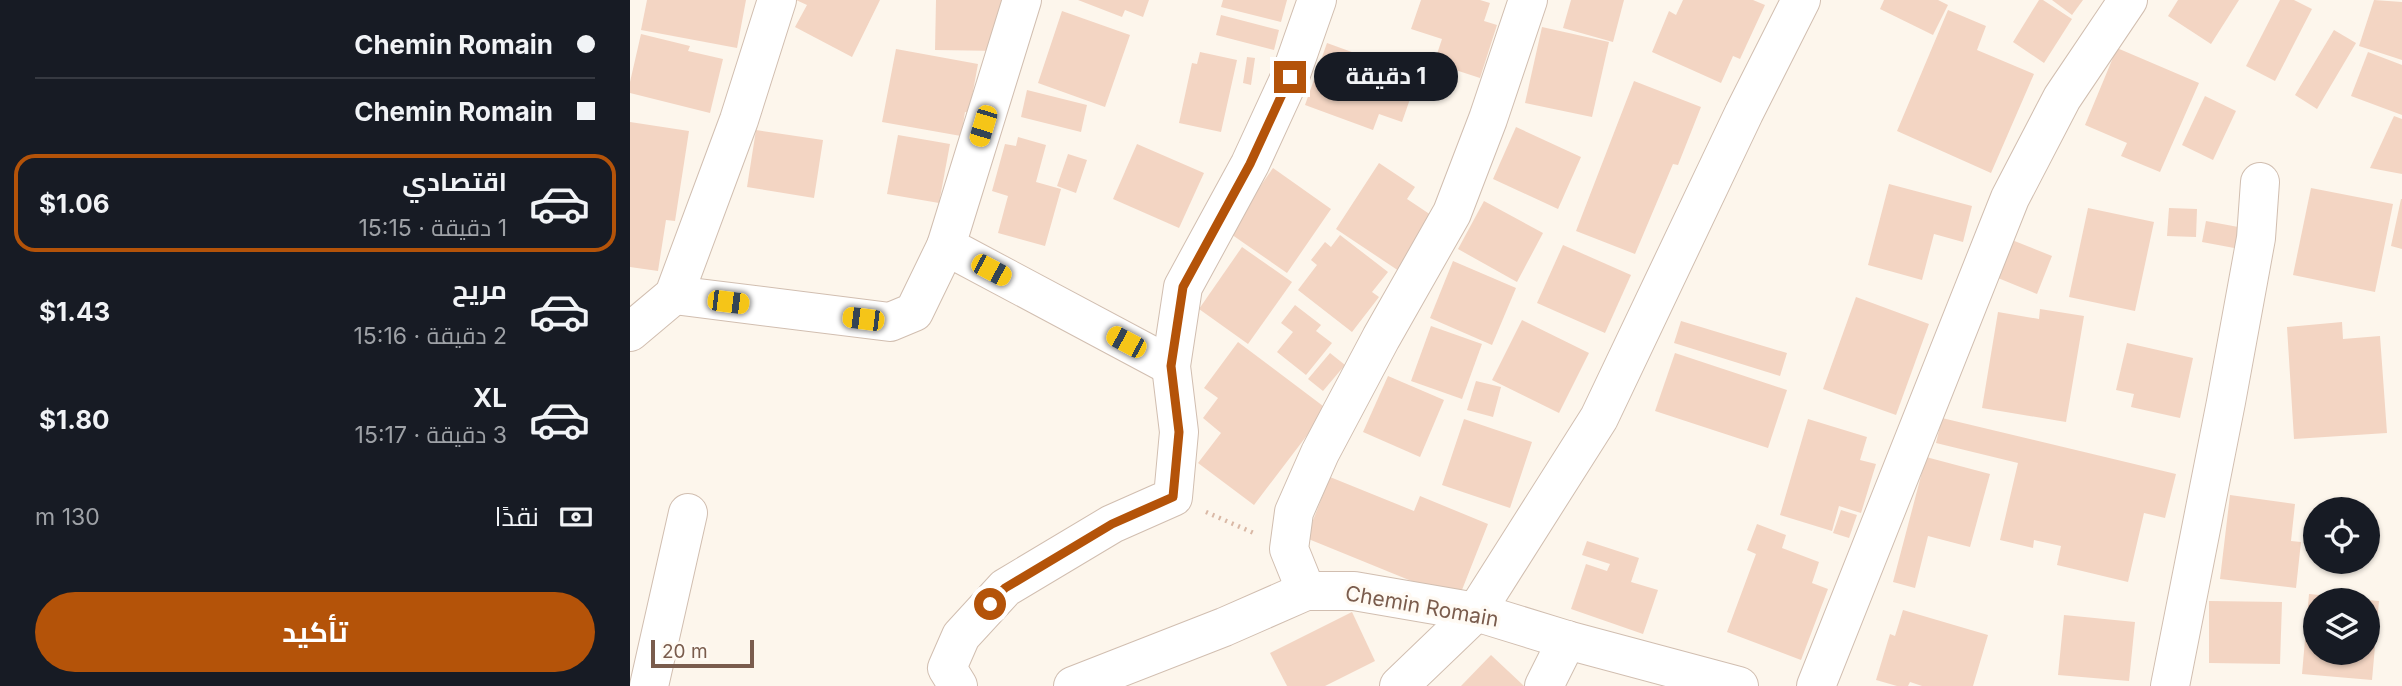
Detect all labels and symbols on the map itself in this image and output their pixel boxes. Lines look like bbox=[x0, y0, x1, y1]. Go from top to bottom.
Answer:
callout: 1 دقيقة bbox=[1314, 52, 1458, 102]
route end bbox=[1274, 61, 1306, 93]
car bbox=[967, 103, 1000, 149]
car bbox=[968, 251, 1015, 289]
car bbox=[706, 289, 751, 315]
car bbox=[841, 306, 886, 332]
car bbox=[1103, 323, 1150, 361]
street label: Chemin Romain bbox=[1343, 580, 1501, 632]
route start bbox=[974, 588, 1006, 620]
scale bar bbox=[651, 637, 754, 669]

